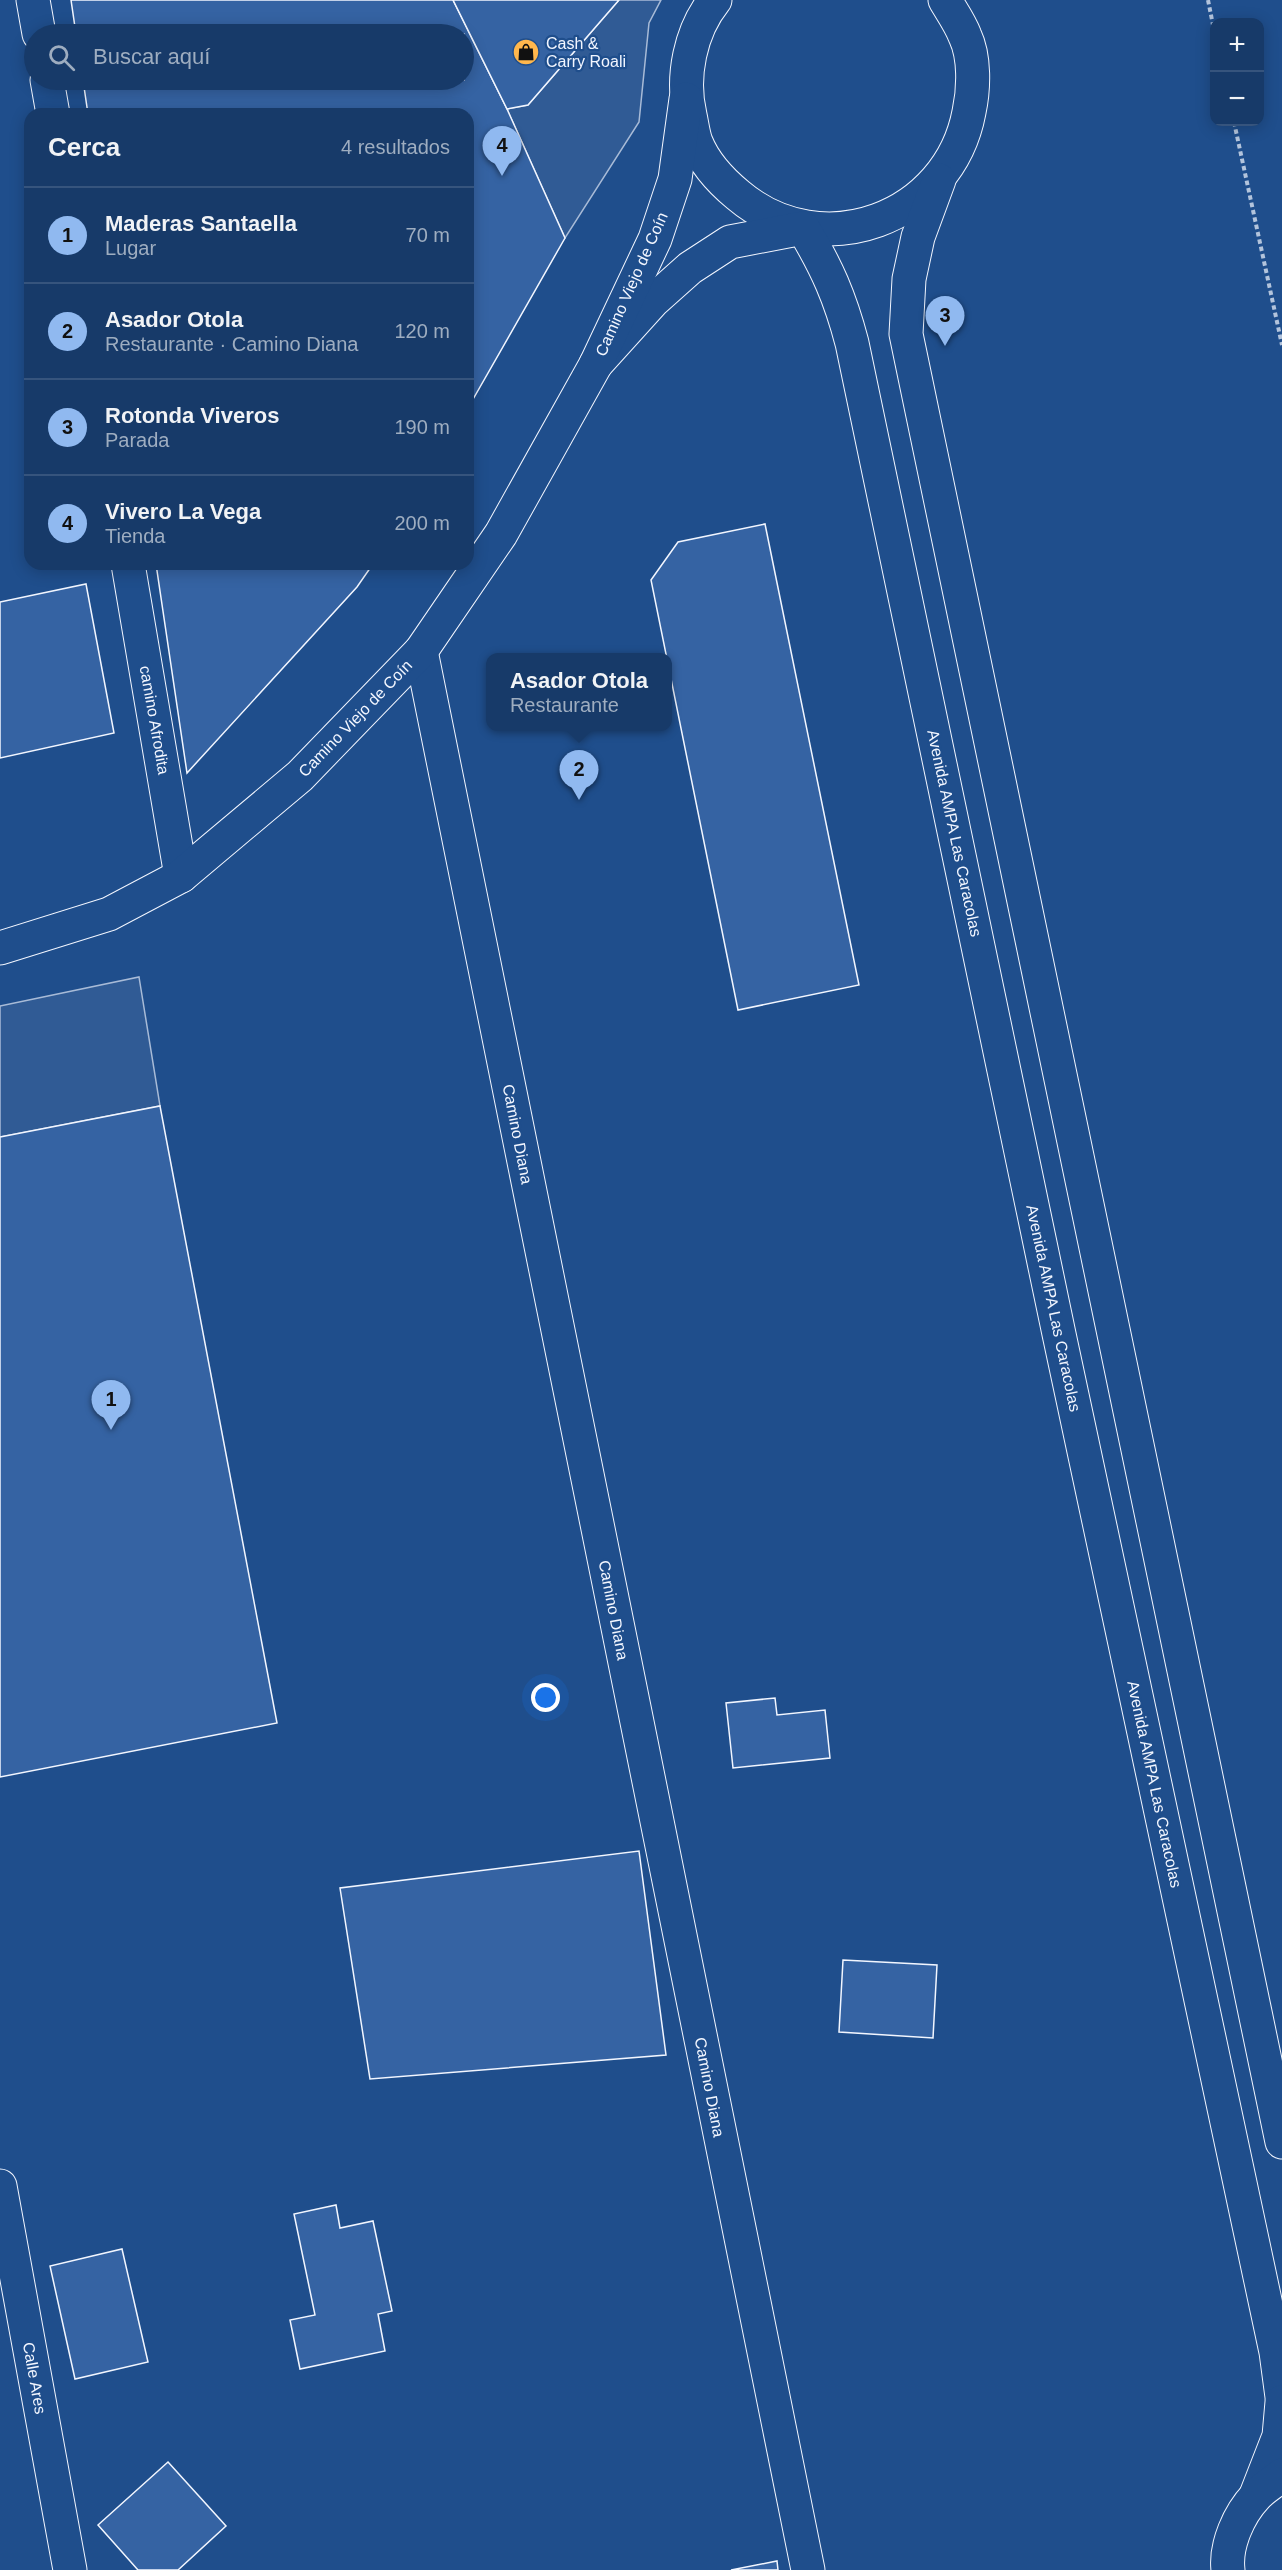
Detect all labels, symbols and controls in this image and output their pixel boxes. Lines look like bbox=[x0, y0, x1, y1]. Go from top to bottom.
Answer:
map controls bbox=[1210, 18, 1264, 126]
button: + bbox=[1210, 18, 1264, 72]
search box bbox=[24, 24, 474, 90]
place label: Cash & Carry Roali bbox=[546, 35, 626, 70]
shop icon: Cash & Carry Roali bbox=[511, 37, 541, 67]
icon: search bbox=[45, 41, 78, 74]
text: Buscar aquí bbox=[93, 44, 210, 69]
button: − bbox=[1210, 72, 1264, 126]
pin: 4 bbox=[482, 126, 522, 176]
text: Cerca bbox=[48, 132, 120, 162]
text: 4 resultados bbox=[341, 136, 450, 158]
street label: Camino Viejo de Coín bbox=[592, 210, 671, 359]
text: Maderas Santaella bbox=[105, 211, 297, 236]
text: 1 bbox=[62, 224, 73, 246]
text: 70 m bbox=[406, 224, 450, 246]
text: Lugar bbox=[105, 237, 156, 259]
pin: 3 bbox=[926, 296, 964, 346]
text: Asador Otola bbox=[105, 307, 243, 332]
text: 2 bbox=[62, 320, 73, 342]
text: 120 m bbox=[394, 320, 450, 342]
text: Restaurante · Camino Diana bbox=[105, 333, 358, 355]
text: Rotonda Viveros bbox=[105, 403, 279, 428]
text: 3 bbox=[62, 416, 73, 438]
text: 190 m bbox=[394, 416, 450, 438]
text: Parada bbox=[105, 429, 170, 451]
text: Vivero La Vega bbox=[105, 499, 261, 524]
text: 4 bbox=[62, 512, 73, 534]
text: 200 m bbox=[394, 512, 450, 534]
text: Tienda bbox=[105, 525, 165, 547]
popup bbox=[486, 653, 672, 731]
street label: Camino Viejo de Coín bbox=[295, 657, 415, 780]
street label: camino Afrodita bbox=[137, 664, 172, 776]
text: Asador Otola bbox=[510, 668, 648, 693]
text: Restaurante bbox=[510, 694, 619, 716]
street label: Avenida AMPA Las Caracolas bbox=[924, 728, 985, 938]
pin: 2 bbox=[560, 750, 598, 800]
street label: Camino Diana bbox=[499, 1083, 536, 1186]
street label: Avenida AMPA Las Caracolas bbox=[1023, 1203, 1084, 1413]
pin: 1 bbox=[92, 1380, 130, 1430]
street label: Camino Diana bbox=[595, 1559, 632, 1662]
street label: Avenida AMPA Las Caracolas bbox=[1124, 1679, 1185, 1889]
your location bbox=[531, 1683, 560, 1712]
street label: Camino Diana bbox=[691, 2036, 728, 2139]
street label: Calle Ares bbox=[20, 2341, 49, 2415]

